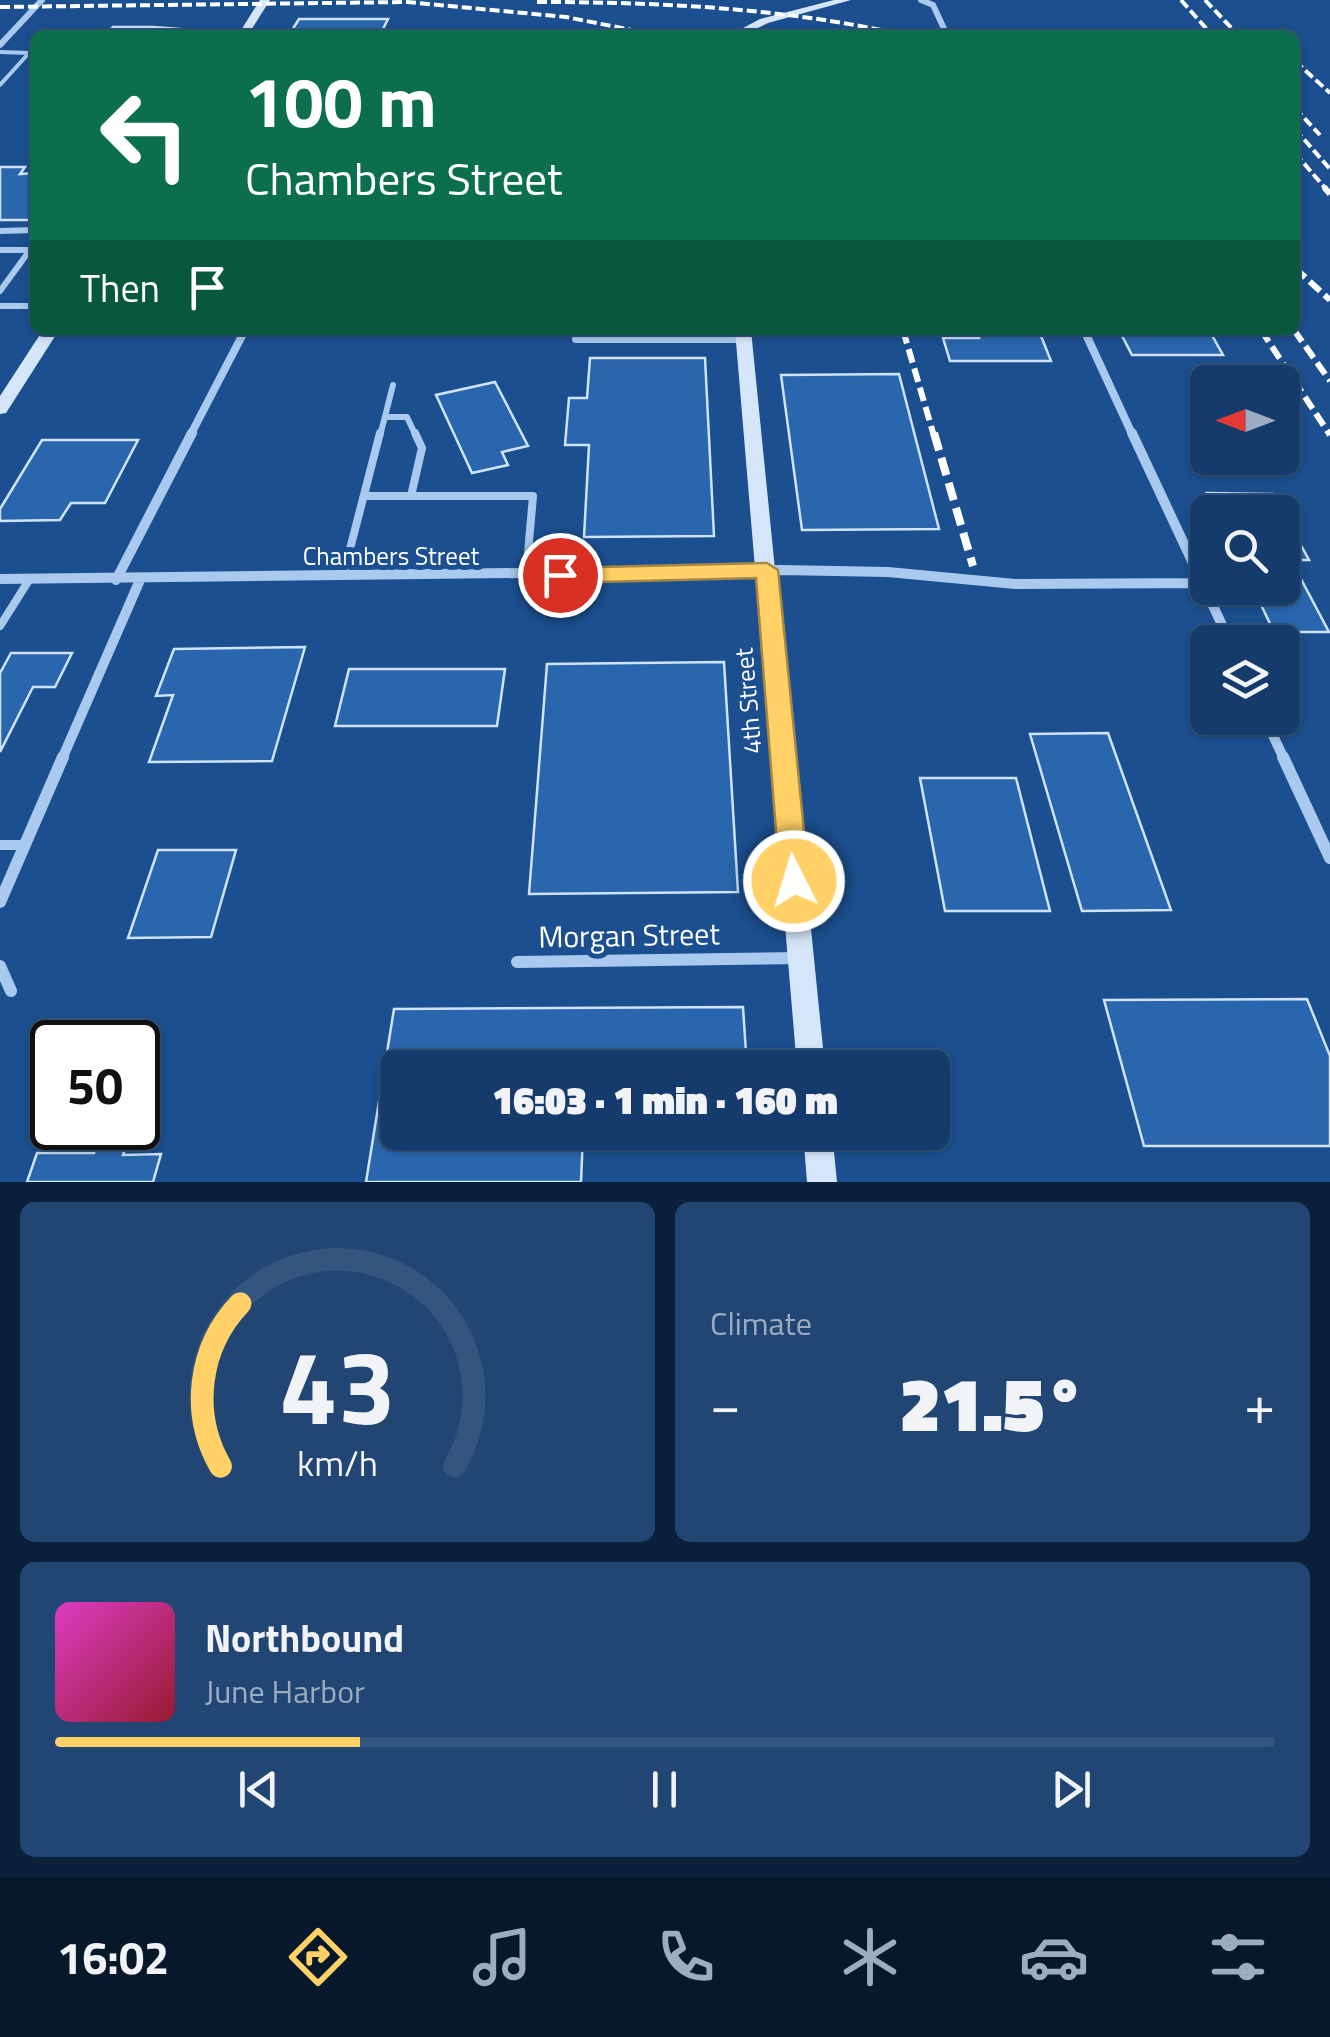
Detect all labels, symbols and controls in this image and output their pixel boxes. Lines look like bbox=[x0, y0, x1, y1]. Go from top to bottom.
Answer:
text: 100 m bbox=[245, 48, 437, 154]
icon: left bbox=[80, 70, 210, 200]
text: Chambers Street bbox=[245, 144, 563, 212]
text: Then bbox=[80, 259, 160, 317]
icon: arrive bbox=[180, 260, 235, 315]
north arrow bbox=[1190, 365, 1300, 475]
map controls bbox=[1190, 365, 1300, 735]
button: search bbox=[1190, 495, 1300, 605]
pin bbox=[518, 533, 603, 618]
street label: Chambers Street bbox=[303, 537, 479, 575]
icon: arrive bbox=[533, 548, 588, 603]
button: layers bbox=[1190, 625, 1300, 735]
street label: 4th Street bbox=[724, 646, 772, 756]
position arrow bbox=[742, 829, 846, 933]
street label: Morgan Street bbox=[538, 910, 721, 960]
speed limit sign: 50 bbox=[30, 1020, 160, 1150]
text: 16:03 · 1 min · 160 m bbox=[492, 1071, 838, 1129]
text: Climate bbox=[710, 1299, 812, 1347]
text: 43 bbox=[279, 1306, 396, 1464]
text: 21.5° bbox=[899, 1346, 1086, 1460]
text: − bbox=[710, 1362, 741, 1445]
text: + bbox=[1244, 1362, 1275, 1445]
text: km/h bbox=[297, 1435, 378, 1490]
text: Northbound bbox=[205, 1609, 404, 1667]
text: June Harbor bbox=[205, 1667, 365, 1715]
icon: previous bbox=[231, 1762, 286, 1817]
icon: pause bbox=[637, 1762, 692, 1817]
icon: next bbox=[1044, 1762, 1099, 1817]
icon: directions bbox=[283, 1922, 353, 1992]
icon: music bbox=[467, 1922, 537, 1992]
icon: phone bbox=[651, 1922, 721, 1992]
icon: climate bbox=[835, 1922, 905, 1992]
icon: car bbox=[1019, 1922, 1089, 1992]
icon: filters bbox=[1203, 1922, 1273, 1992]
text: 16:02 bbox=[57, 1923, 169, 1991]

